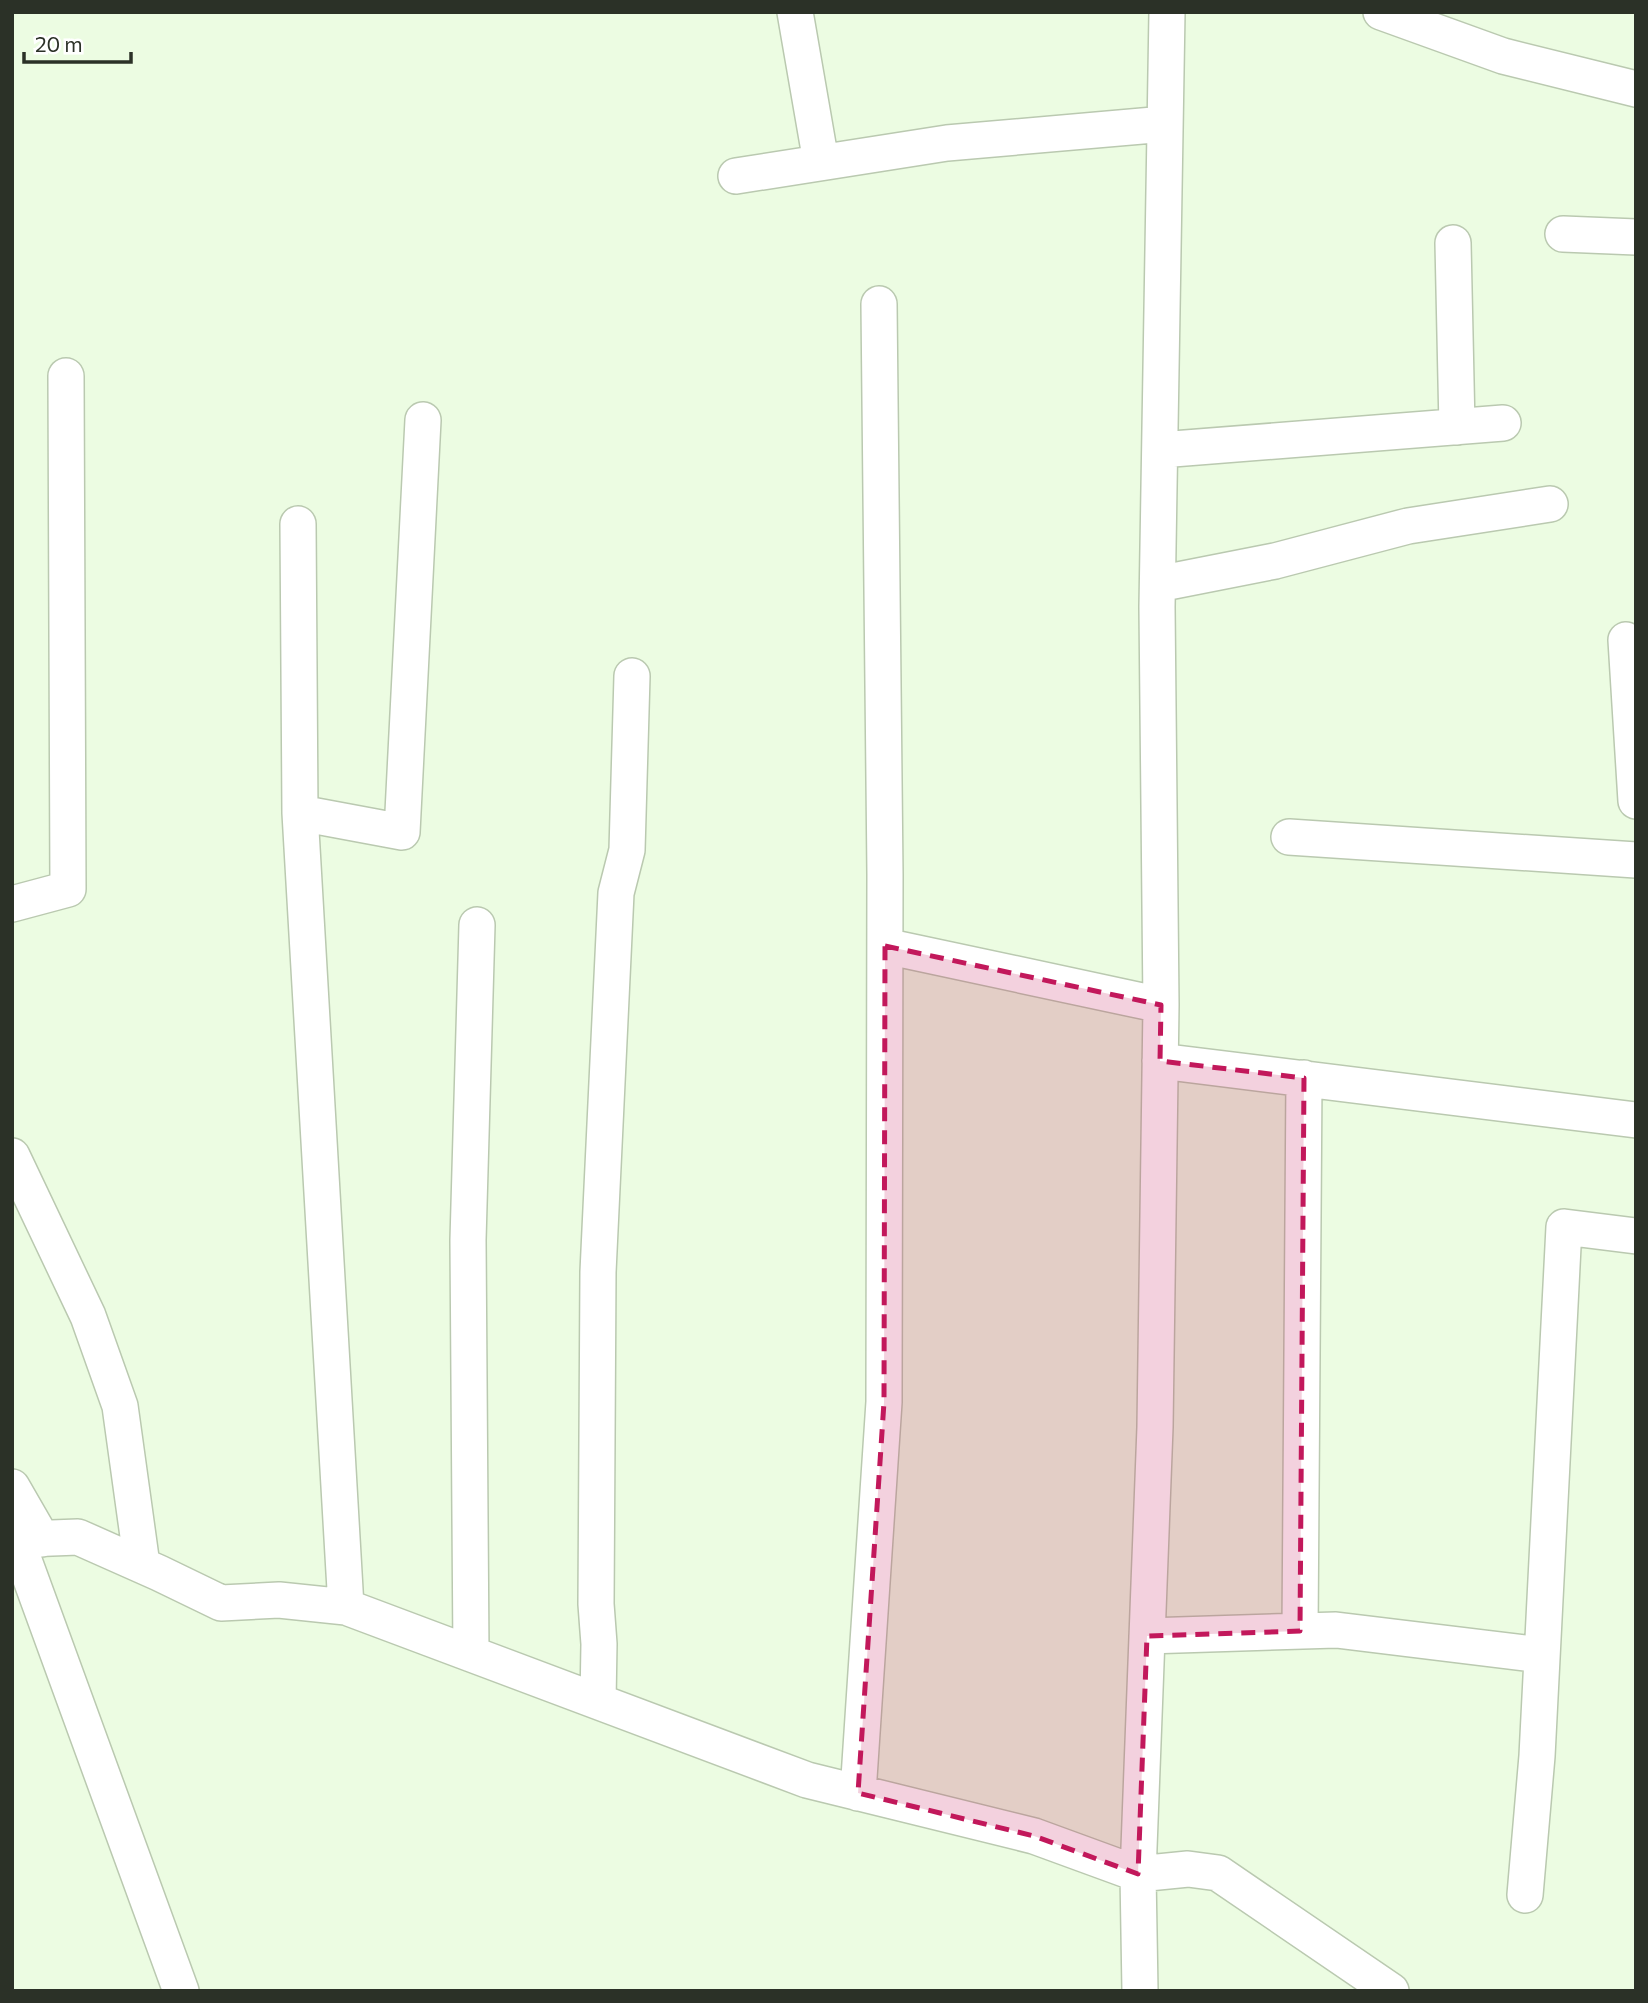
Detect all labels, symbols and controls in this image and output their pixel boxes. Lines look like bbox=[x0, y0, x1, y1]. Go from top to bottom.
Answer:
scale bar bbox=[24, 21, 131, 65]
text: 20 m bbox=[35, 31, 83, 56]

